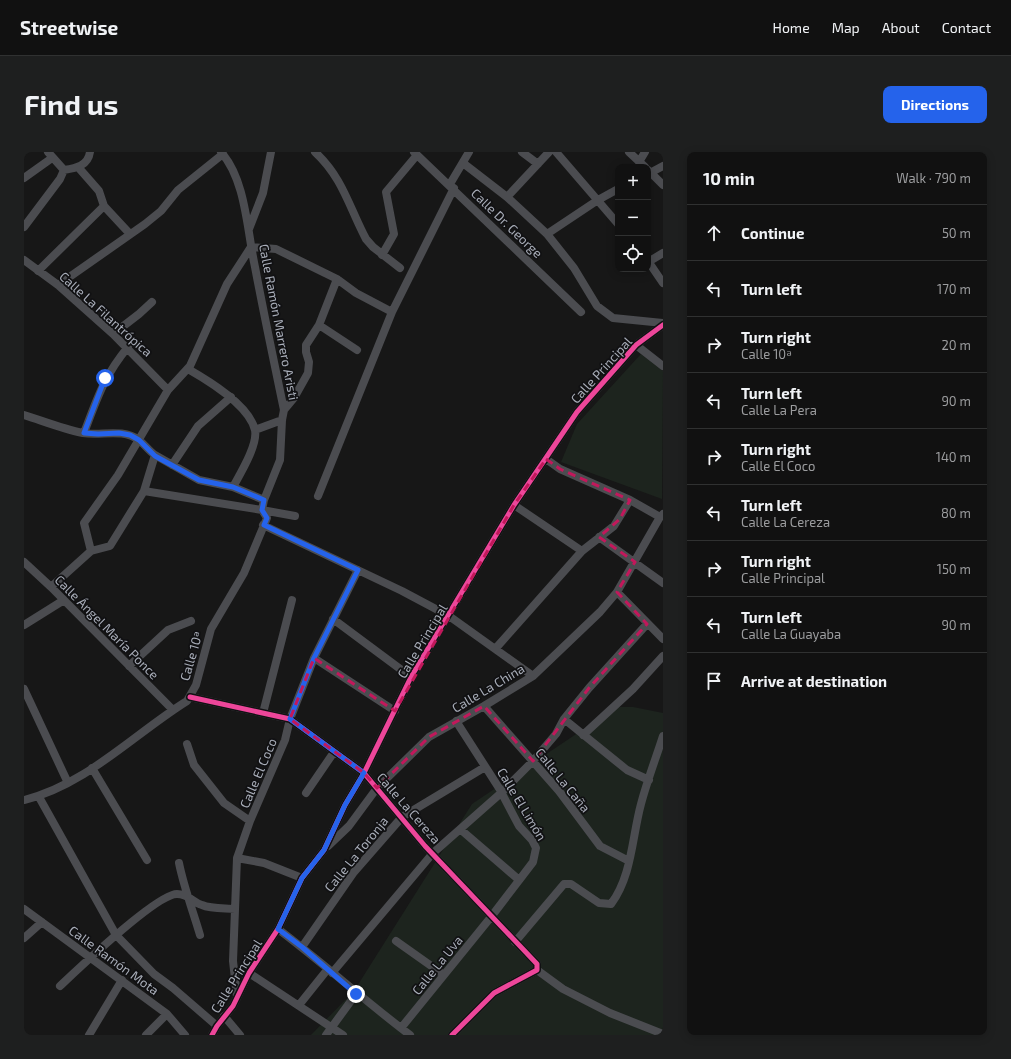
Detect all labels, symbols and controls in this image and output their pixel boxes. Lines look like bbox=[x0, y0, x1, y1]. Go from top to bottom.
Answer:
text: Streetwise bbox=[20, 16, 118, 39]
text: Home bbox=[773, 19, 810, 36]
text: Map bbox=[832, 19, 860, 36]
text: About bbox=[882, 19, 920, 36]
text: Contact bbox=[942, 19, 991, 36]
button: Directions bbox=[883, 86, 987, 123]
text: Find us bbox=[24, 87, 118, 121]
map controls bbox=[615, 164, 651, 272]
button: + bbox=[615, 164, 651, 200]
text: 10 min bbox=[703, 168, 755, 188]
text: Walk · 790 m bbox=[896, 170, 971, 186]
street label: Calle Dr. George bbox=[468, 185, 546, 261]
button: − bbox=[615, 200, 651, 236]
icon: ahead bbox=[703, 222, 725, 244]
text: Continue bbox=[741, 224, 804, 242]
text: 50 m bbox=[942, 225, 971, 241]
button: locate bbox=[615, 236, 651, 272]
street label: Calle Ramón Marrero Aristi bbox=[256, 243, 302, 401]
street label: Calle La Filantrópica bbox=[56, 268, 156, 360]
icon: left bbox=[703, 278, 725, 300]
text: Turn left bbox=[741, 280, 802, 298]
text: 170 m bbox=[937, 281, 971, 297]
text: Turn right bbox=[741, 328, 811, 346]
street label: Calle Principal bbox=[567, 333, 635, 407]
icon: right bbox=[703, 334, 725, 356]
text: 20 m bbox=[942, 337, 971, 353]
text: Calle 10ª bbox=[741, 346, 792, 362]
route start bbox=[96, 369, 114, 387]
text: Turn left bbox=[741, 384, 802, 402]
icon: left bbox=[703, 390, 725, 412]
text: 90 m bbox=[941, 393, 971, 409]
text: Calle La Pera bbox=[741, 402, 817, 418]
text: Turn right bbox=[741, 440, 811, 458]
icon: right bbox=[703, 446, 725, 468]
text: 140 m bbox=[936, 449, 971, 465]
text: Calle El Coco bbox=[741, 458, 815, 474]
text: Turn left bbox=[741, 496, 802, 514]
icon: left bbox=[703, 502, 725, 524]
text: 80 m bbox=[941, 505, 971, 521]
text: Calle La Cereza bbox=[741, 514, 830, 530]
text: Turn right bbox=[741, 552, 811, 570]
icon: right bbox=[703, 558, 725, 580]
text: 150 m bbox=[937, 561, 971, 577]
text: Calle Principal bbox=[741, 570, 825, 586]
street label: Calle Ángel María Ponce bbox=[52, 571, 163, 682]
street label: Calle Principal bbox=[394, 601, 451, 681]
text: Turn left bbox=[741, 608, 802, 626]
icon: left bbox=[703, 614, 725, 636]
text: 90 m bbox=[941, 617, 971, 633]
text: Calle La Guayaba bbox=[741, 626, 841, 642]
street label: Calle 10ª bbox=[176, 629, 206, 683]
street label: Calle La China bbox=[449, 660, 527, 716]
icon: arrive bbox=[703, 670, 725, 692]
text: Arrive at destination bbox=[741, 672, 887, 690]
street label: Calle El Coco bbox=[236, 736, 280, 810]
street label: Calle La Caña bbox=[532, 745, 594, 815]
street label: Calle El Limón bbox=[494, 765, 550, 843]
street label: Calle La Cereza bbox=[374, 769, 444, 847]
street label: Calle La Toronja bbox=[321, 813, 391, 895]
street label: Calle Ramón Mota bbox=[66, 922, 162, 998]
street label: Calle La Uva bbox=[408, 932, 466, 998]
street label: Calle Principal bbox=[207, 936, 265, 1016]
route end bbox=[347, 985, 365, 1003]

